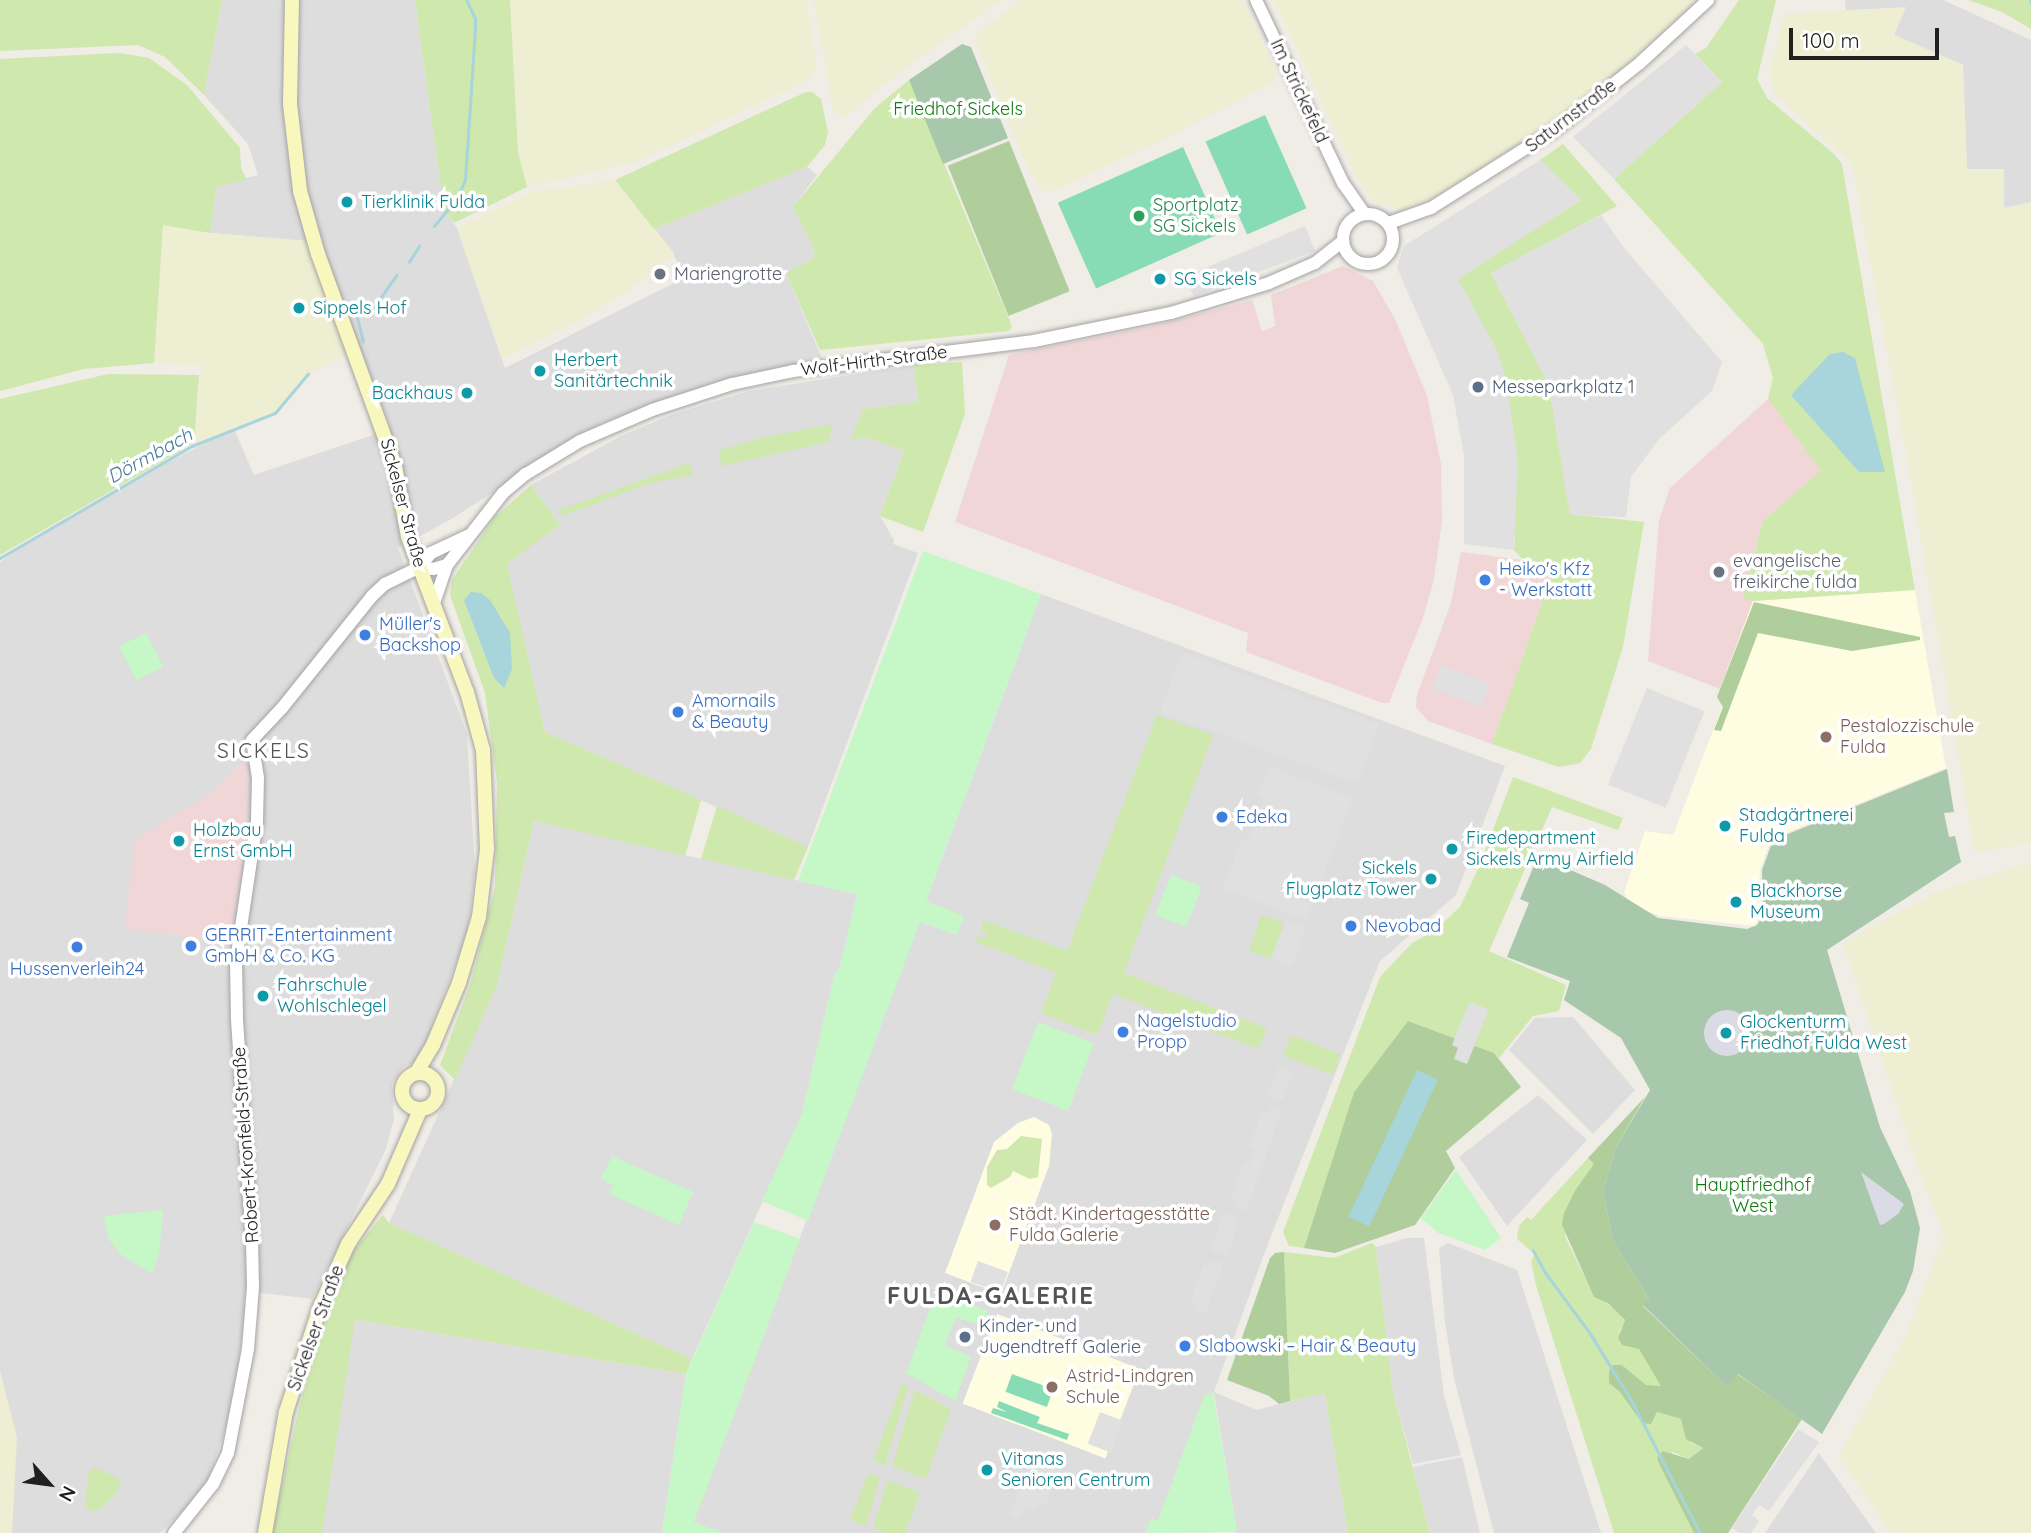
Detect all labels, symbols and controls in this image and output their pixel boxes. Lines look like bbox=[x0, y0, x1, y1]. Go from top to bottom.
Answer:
scale bar bbox=[1793, 14, 1944, 58]
text: 100 m bbox=[1802, 27, 1860, 53]
street label: Im Strickefeld bbox=[1265, 36, 1333, 146]
street label: Saturnstraße bbox=[1521, 75, 1621, 157]
park label: Friedhof Sickels bbox=[893, 98, 1023, 120]
place label: Tierklinik Fulda bbox=[361, 191, 485, 213]
marker: Tierklinik Fulda bbox=[339, 194, 355, 210]
place label: Sportplatz SG Sickels bbox=[1153, 195, 1239, 238]
marker: Sportplatz SG Sickels bbox=[1131, 208, 1147, 224]
place label: Mariengrotte bbox=[674, 263, 782, 285]
marker: Mariengrotte bbox=[652, 266, 668, 282]
place label: SG Sickels bbox=[1174, 268, 1257, 290]
marker: SG Sickels bbox=[1152, 271, 1168, 287]
place label: Sippels Hof bbox=[313, 297, 407, 319]
marker: Sippels Hof bbox=[291, 300, 307, 316]
street label: Wolf-Hirth-Straße bbox=[799, 341, 949, 381]
place label: Herbert Sanitärtechnik bbox=[554, 350, 673, 392]
marker: Herbert Sanitärtechnik bbox=[532, 363, 548, 379]
place label: Messeparkplatz 1 bbox=[1492, 376, 1635, 398]
marker: Messeparkplatz 1 bbox=[1470, 379, 1486, 395]
place label: Backhaus bbox=[372, 382, 453, 404]
marker: Backhaus bbox=[459, 385, 475, 401]
water label: Dörmbach bbox=[104, 423, 196, 489]
street label: Sickelser Straße bbox=[375, 436, 431, 570]
place label: evangelische freikirche fulda bbox=[1733, 551, 1857, 594]
place label: Heiko's Kfz - Werkstatt bbox=[1499, 559, 1592, 602]
marker: evangelische freikirche fulda bbox=[1711, 564, 1727, 580]
marker: Heiko's Kfz - Werkstatt bbox=[1477, 572, 1493, 588]
place label: Müller's Backshop bbox=[379, 614, 461, 656]
marker: Müller's Backshop bbox=[357, 627, 373, 643]
place label: Amornails & Beauty bbox=[692, 691, 776, 734]
marker: Amornails & Beauty bbox=[670, 704, 686, 720]
place label: Pestalozzischule Fulda bbox=[1840, 716, 1974, 758]
marker: Pestalozzischule Fulda bbox=[1818, 729, 1834, 745]
district label: SICKELS bbox=[218, 737, 310, 763]
place label: Stadgärtnerei Fulda bbox=[1739, 805, 1853, 848]
place label: Edeka bbox=[1236, 806, 1288, 828]
marker: Edeka bbox=[1214, 809, 1230, 825]
marker: Stadgärtnerei Fulda bbox=[1717, 818, 1733, 834]
place label: Holzbau Ernst GmbH bbox=[193, 820, 293, 862]
place label: Firedepartment Sickels Army Airfield bbox=[1466, 828, 1634, 870]
marker: Holzbau Ernst GmbH bbox=[171, 833, 187, 849]
marker: Firedepartment Sickels Army Airfield bbox=[1444, 841, 1460, 857]
place label: Sickels Flugplatz Tower bbox=[1286, 858, 1417, 900]
marker: Sickels Flugplatz Tower bbox=[1423, 871, 1439, 887]
place label: Blackhorse Museum bbox=[1750, 881, 1842, 924]
marker: Blackhorse Museum bbox=[1728, 894, 1744, 910]
place label: Nevobad bbox=[1365, 915, 1441, 937]
marker: Nevobad bbox=[1343, 918, 1359, 934]
place label: GERRIT-Entertainment GmbH & Co. KG bbox=[205, 925, 392, 968]
marker: GERRIT-Entertainment GmbH & Co. KG bbox=[183, 938, 199, 954]
marker: Hussenverleih24 bbox=[69, 939, 85, 955]
place label: Hussenverleih24 bbox=[10, 958, 144, 980]
place label: Fahrschule Wohlschlegel bbox=[277, 975, 387, 1018]
marker: Fahrschule Wohlschlegel bbox=[255, 988, 271, 1004]
place label: Nagelstudio Propp bbox=[1137, 1011, 1237, 1054]
place label: Glockenturm Friedhof Fulda West bbox=[1740, 1012, 1907, 1054]
marker: Nagelstudio Propp bbox=[1115, 1024, 1131, 1040]
marker: Glockenturm Friedhof Fulda West bbox=[1718, 1025, 1734, 1041]
street label: Robert-Kronfeld-Straße bbox=[228, 1046, 264, 1244]
park label: Hauptfriedhof West bbox=[1695, 1175, 1811, 1218]
place label: Städt. Kindertagesstätte Fulda Galerie bbox=[1009, 1204, 1210, 1246]
marker: Städt. Kindertagesstätte Fulda Galerie bbox=[987, 1217, 1003, 1233]
street label: Sickelser Straße bbox=[283, 1262, 349, 1394]
district label: FULDA-GALERIE bbox=[889, 1282, 1093, 1310]
place label: Kinder- und Jugendtreff Galerie bbox=[979, 1316, 1141, 1358]
marker: Kinder- und Jugendtreff Galerie bbox=[957, 1329, 973, 1345]
place label: Slabowski – Hair & Beauty bbox=[1199, 1335, 1416, 1357]
marker: Slabowski – Hair & Beauty bbox=[1177, 1338, 1193, 1354]
place label: Astrid-Lindgren Schule bbox=[1066, 1366, 1194, 1408]
marker: Astrid-Lindgren Schule bbox=[1044, 1379, 1060, 1395]
north arrow bbox=[14, 1449, 84, 1519]
place label: Vitanas Senioren Centrum bbox=[1001, 1449, 1150, 1492]
marker: Vitanas Senioren Centrum bbox=[979, 1462, 995, 1478]
text: N bbox=[54, 1482, 81, 1506]

